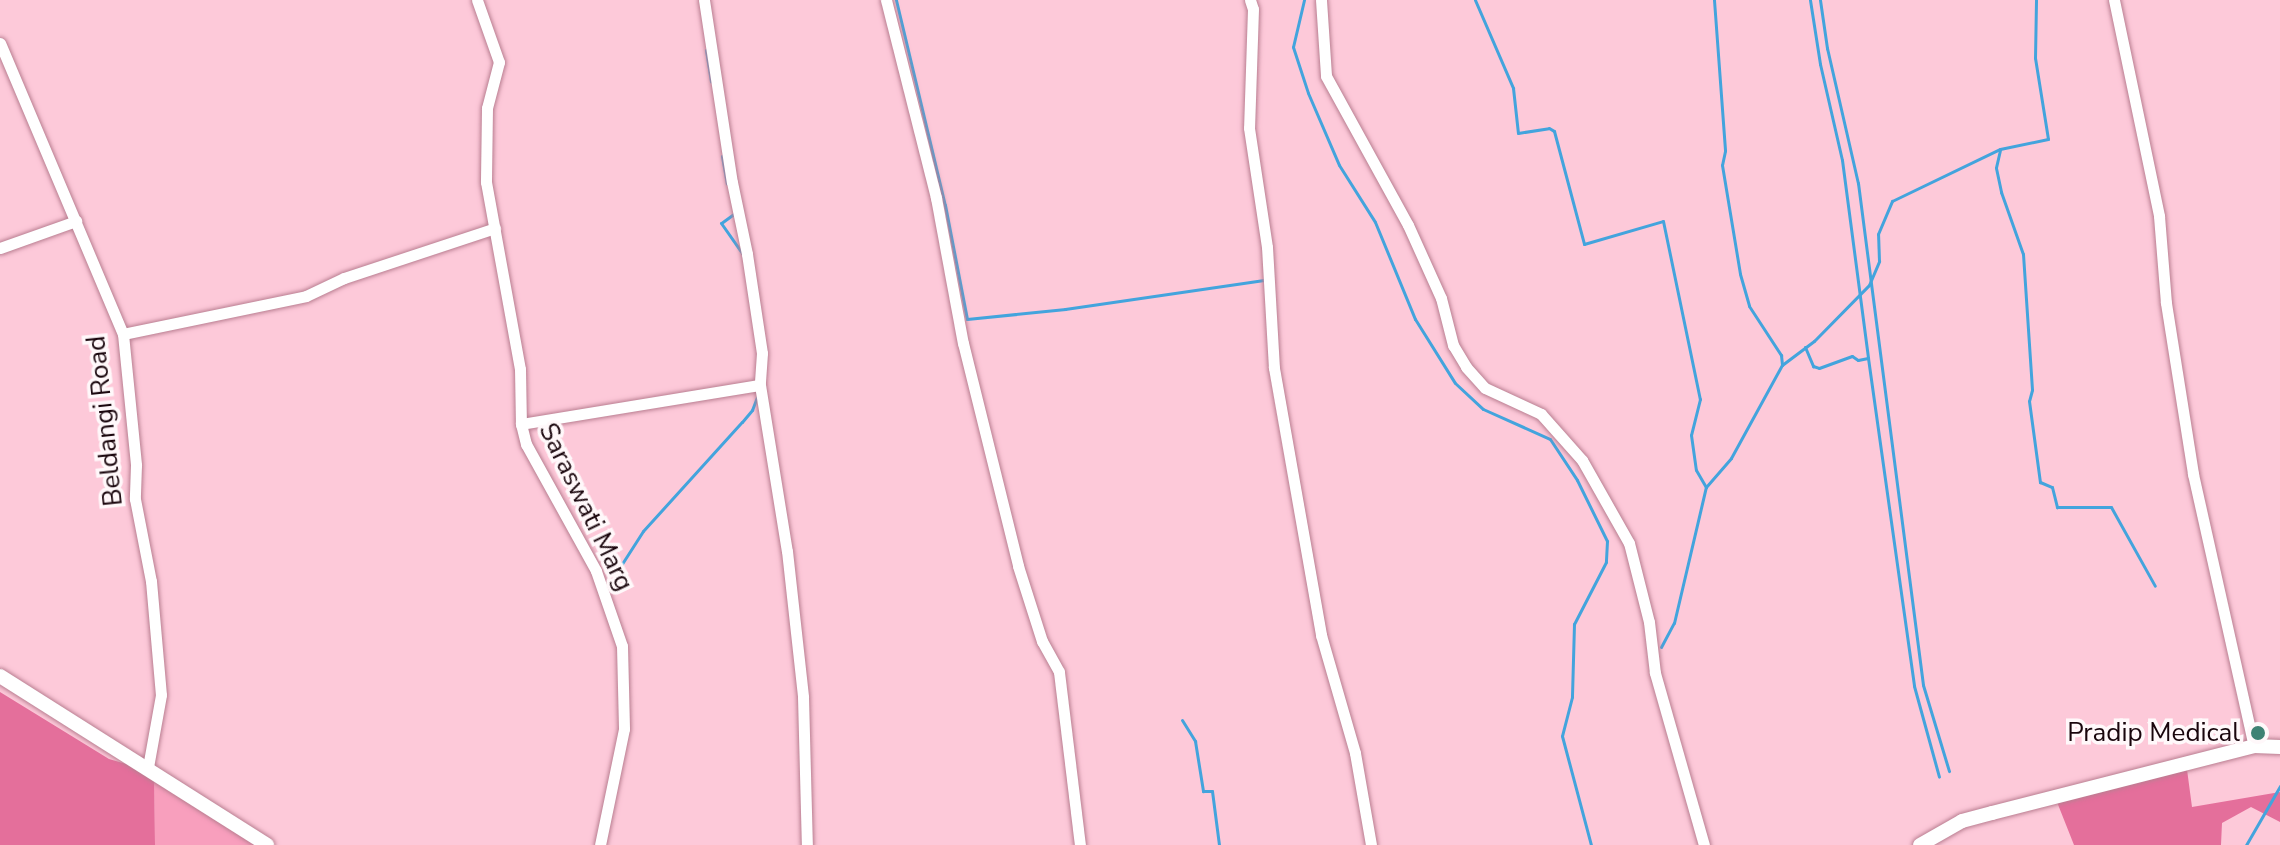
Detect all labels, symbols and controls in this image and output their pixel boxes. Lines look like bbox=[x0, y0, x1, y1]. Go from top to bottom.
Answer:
street label: Beldangi Road bbox=[81, 334, 129, 508]
street label: Saraswati Marg bbox=[532, 418, 640, 596]
place label: Pradip Medical bbox=[2067, 717, 2240, 749]
marker: Pradip Medical bbox=[2247, 722, 2269, 744]

